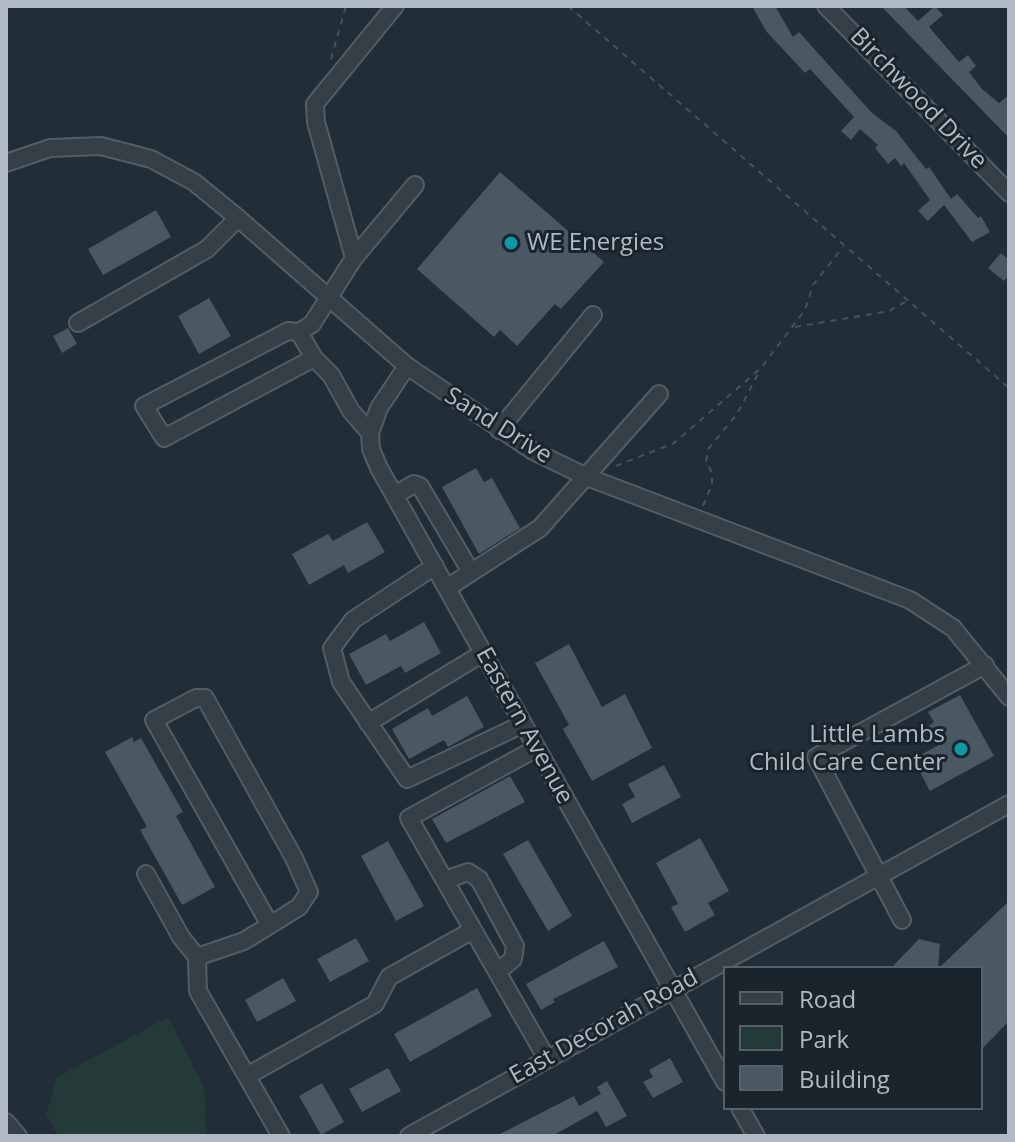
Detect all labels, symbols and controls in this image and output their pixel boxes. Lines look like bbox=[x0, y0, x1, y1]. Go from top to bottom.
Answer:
street label: Birchwood Drive bbox=[843, 23, 993, 175]
place label: WE Energies bbox=[527, 229, 664, 257]
marker: WE Energies bbox=[502, 234, 520, 252]
street label: Sand Drive bbox=[439, 382, 557, 470]
street label: Eastern Avenue bbox=[469, 643, 579, 809]
place label: Little Lambs Child Care Center bbox=[749, 721, 945, 777]
marker: Little Lambs Child Care Center bbox=[952, 740, 970, 758]
street label: East Decorah Road bbox=[505, 963, 703, 1091]
legend bbox=[723, 966, 983, 1110]
text: Road bbox=[799, 982, 856, 1015]
text: Park bbox=[799, 1022, 849, 1055]
text: Building bbox=[799, 1062, 890, 1095]

